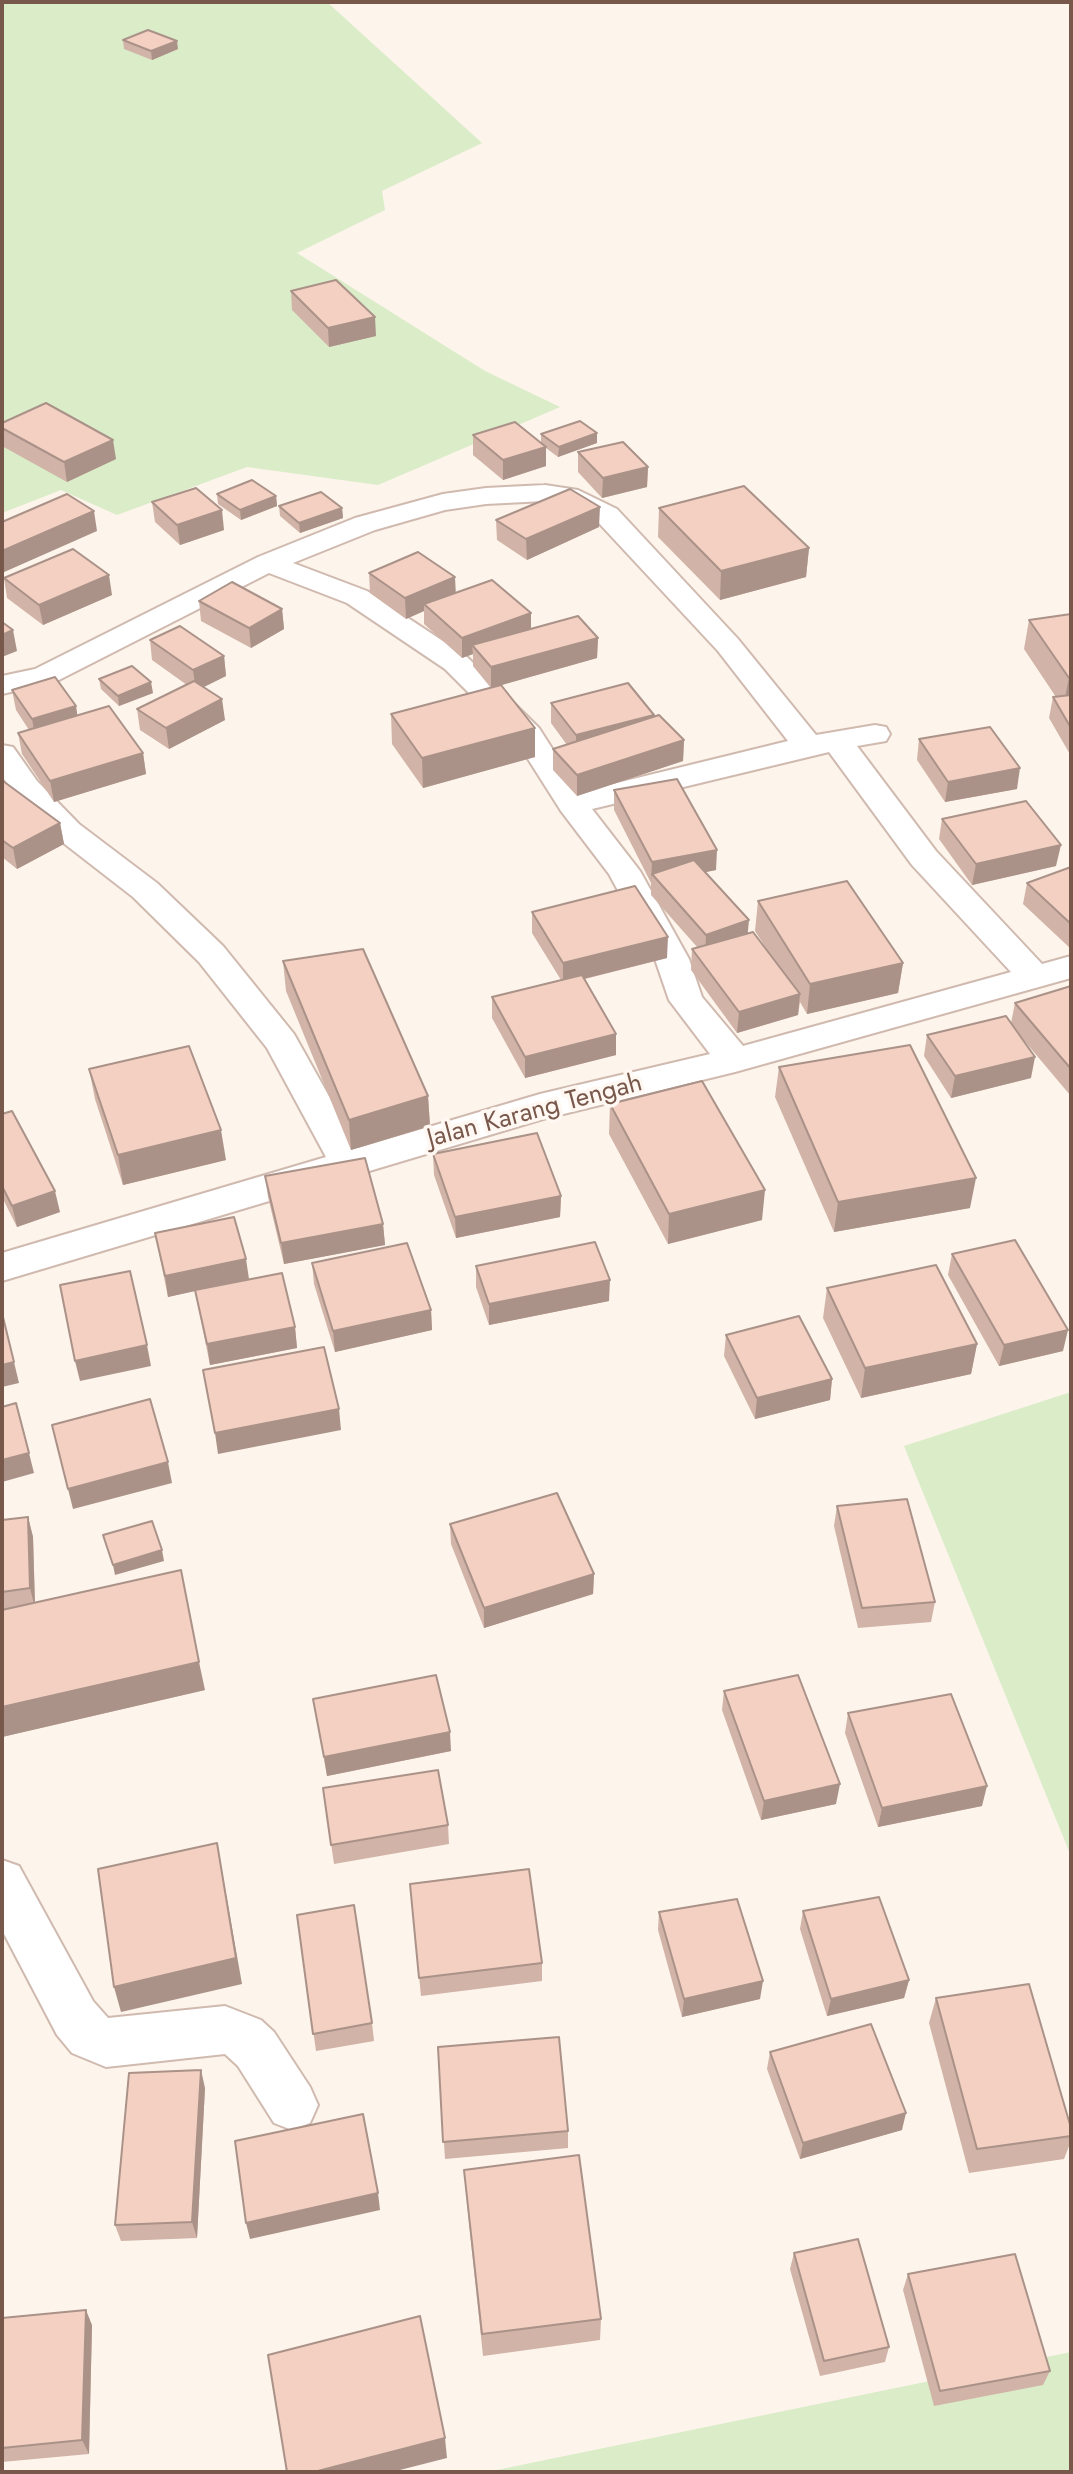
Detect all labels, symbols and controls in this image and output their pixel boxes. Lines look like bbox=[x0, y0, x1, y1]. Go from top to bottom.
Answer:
street label: Jalan Karang Tengah bbox=[424, 1068, 646, 1156]

